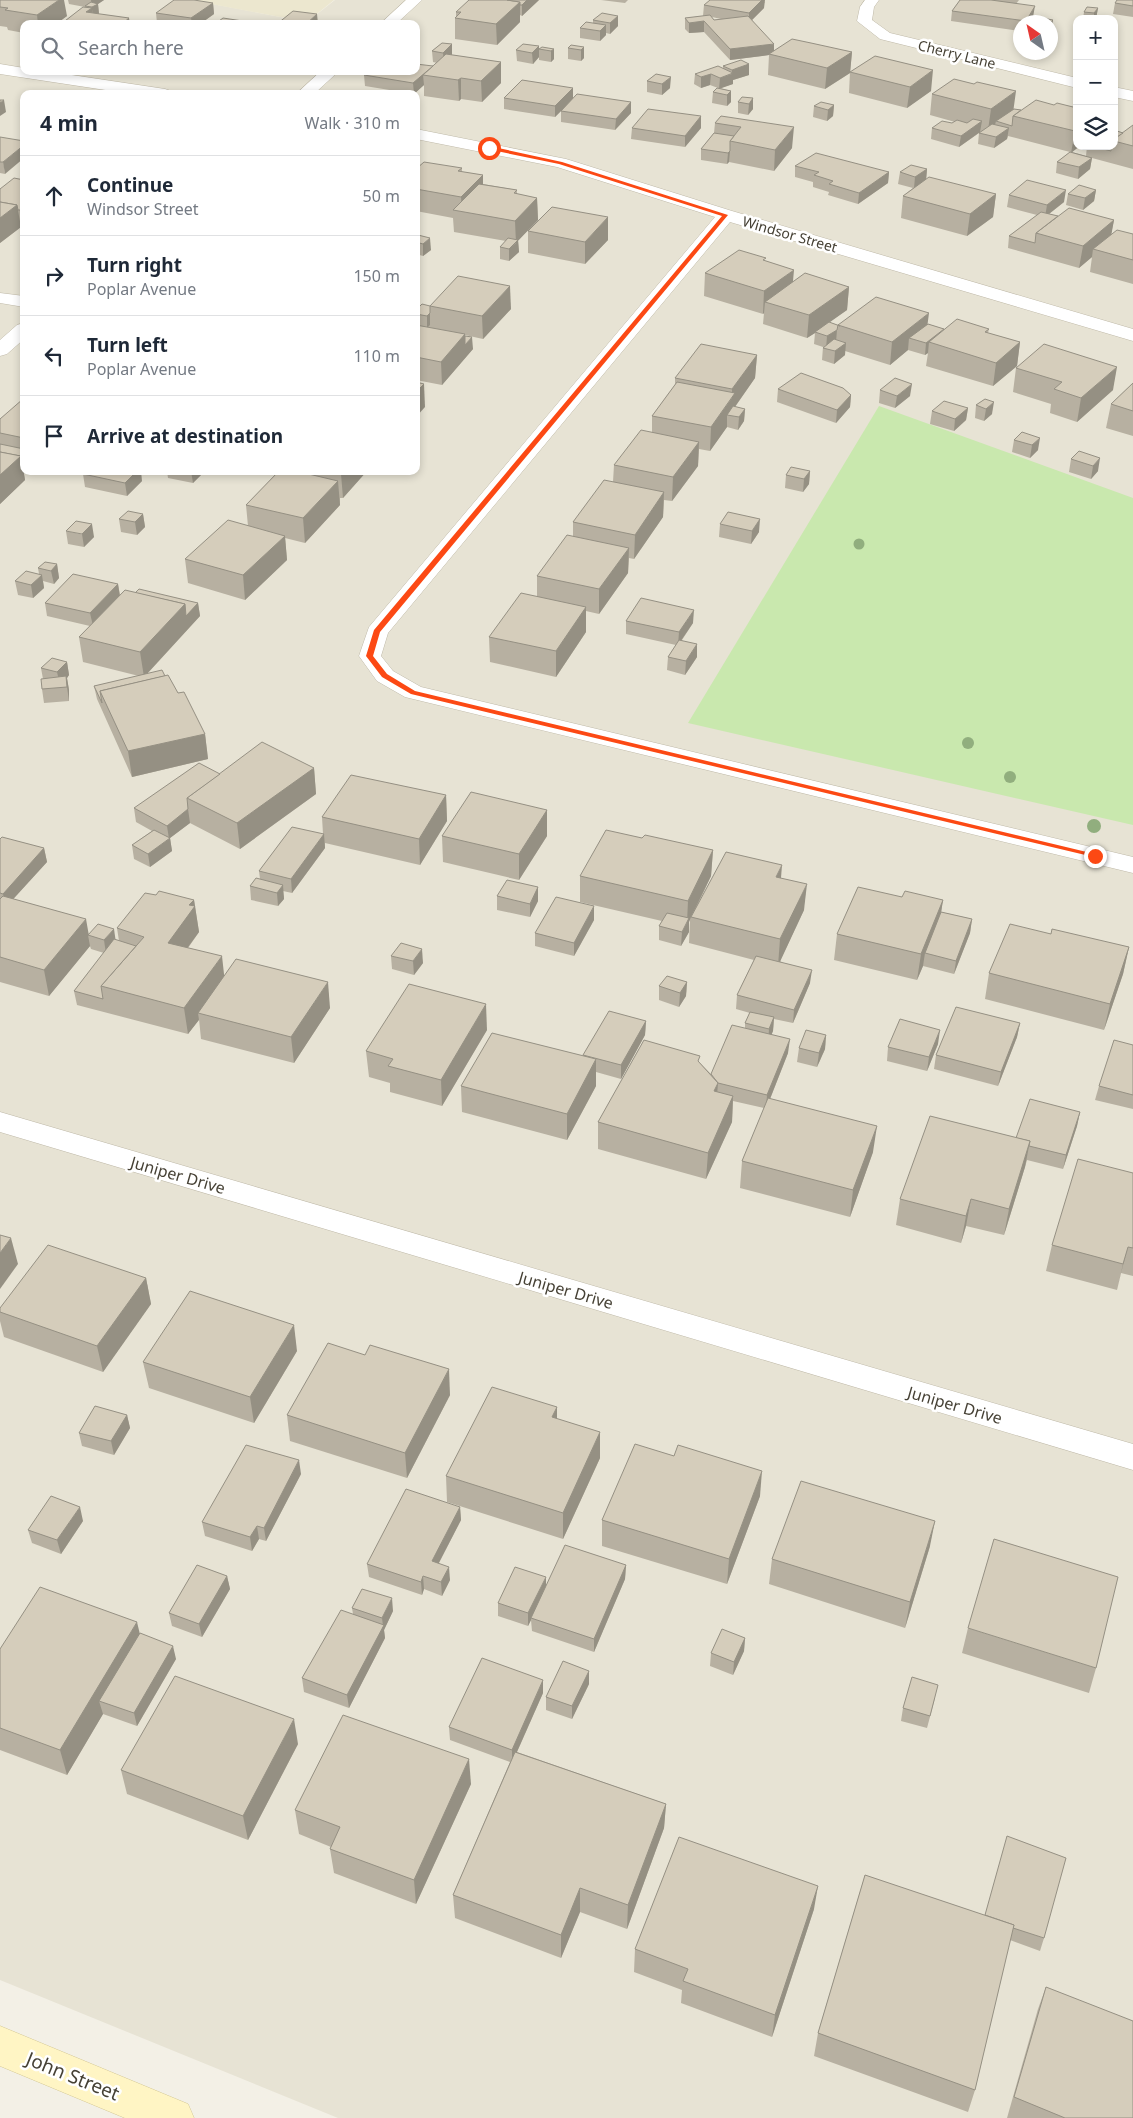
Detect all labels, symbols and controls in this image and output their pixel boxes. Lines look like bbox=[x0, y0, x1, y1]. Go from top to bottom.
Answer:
north arrow bbox=[1013, 15, 1058, 60]
map controls bbox=[1073, 15, 1118, 150]
button: + bbox=[1073, 15, 1118, 60]
search box bbox=[20, 20, 420, 75]
icon: search bbox=[38, 34, 66, 62]
text: Search here bbox=[78, 35, 184, 61]
street label: Cherry Lane bbox=[916, 35, 998, 73]
button: − bbox=[1073, 60, 1118, 105]
button: layers bbox=[1073, 105, 1118, 150]
text: 4 min bbox=[40, 109, 98, 137]
text: Walk · 310 m bbox=[305, 112, 400, 134]
route start bbox=[478, 137, 501, 160]
text: Continue bbox=[87, 172, 173, 198]
icon: ahead bbox=[40, 182, 68, 210]
text: 50 m bbox=[363, 185, 400, 207]
text: Windsor Street bbox=[87, 198, 199, 220]
street label: Windsor Street bbox=[740, 211, 840, 257]
text: Turn right bbox=[87, 252, 182, 278]
icon: right bbox=[40, 262, 68, 290]
text: 150 m bbox=[353, 265, 400, 287]
text: Poplar Avenue bbox=[87, 278, 196, 300]
text: Turn left bbox=[87, 332, 168, 358]
icon: left bbox=[40, 342, 68, 370]
text: 110 m bbox=[353, 345, 400, 367]
text: Poplar Avenue bbox=[87, 358, 196, 380]
icon: arrive bbox=[40, 422, 68, 450]
text: Arrive at destination bbox=[87, 423, 283, 449]
route end bbox=[1084, 845, 1107, 868]
street label: Juniper Drive bbox=[126, 1150, 228, 1199]
street label: Juniper Drive bbox=[514, 1265, 616, 1314]
street label: Juniper Drive bbox=[903, 1380, 1005, 1429]
street label: John Street bbox=[21, 2045, 124, 2106]

